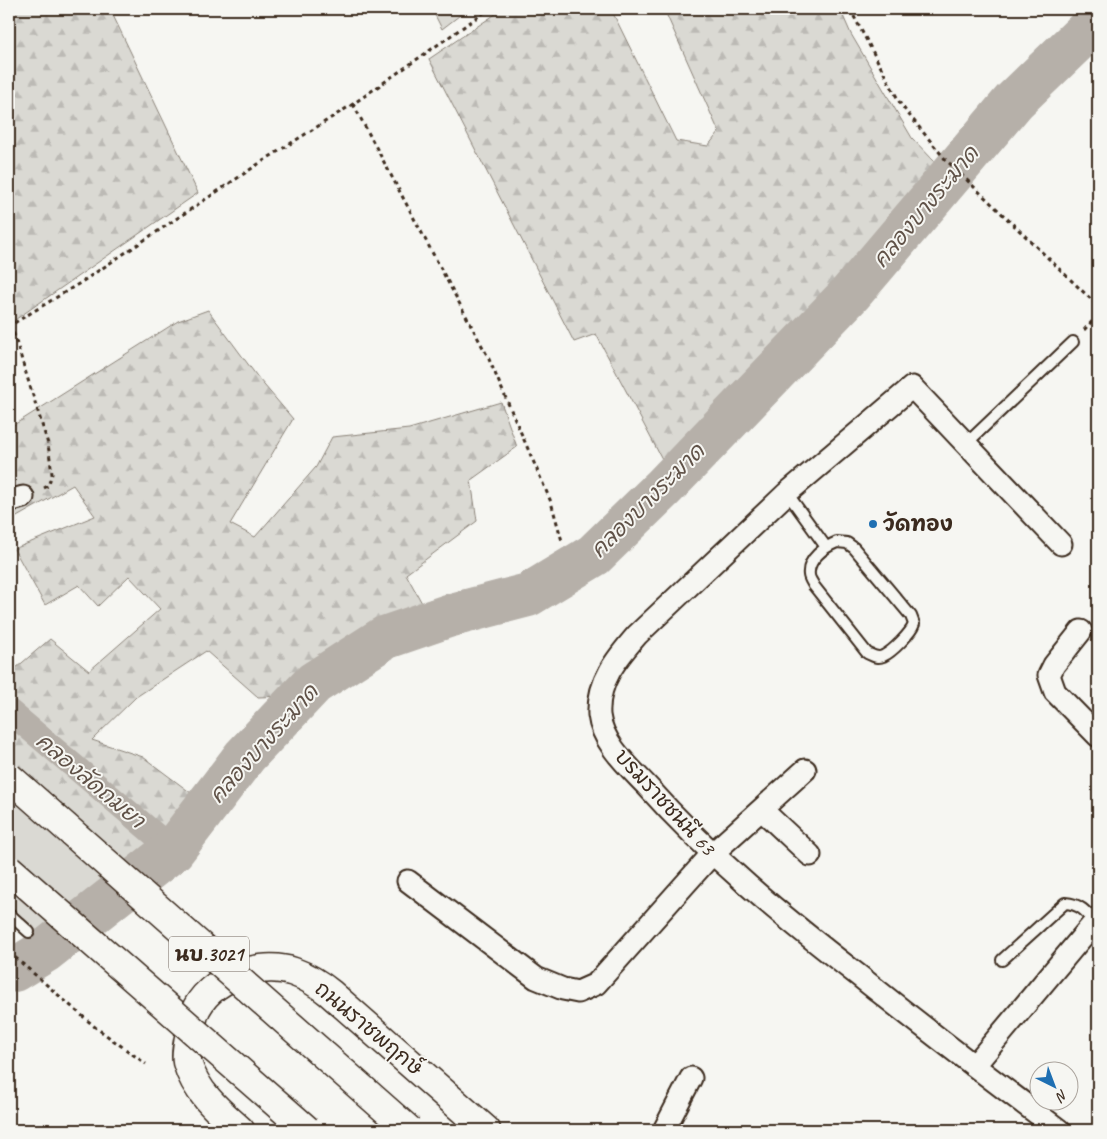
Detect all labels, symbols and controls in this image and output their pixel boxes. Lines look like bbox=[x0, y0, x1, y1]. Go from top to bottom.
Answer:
water label: คลองบางระมาด bbox=[867, 139, 985, 273]
water label: คลองบางระมาด bbox=[585, 437, 711, 564]
place label: วัดทอง bbox=[883, 511, 953, 537]
marker: วัดทอง bbox=[867, 518, 879, 530]
water label: คลองบางระมาด bbox=[203, 678, 325, 809]
water label: คลองลัดถมยา bbox=[30, 727, 152, 835]
street label: บรมราชชนนี 63 bbox=[609, 743, 722, 862]
road number: นบ.3021 bbox=[169, 936, 249, 972]
street label: ถนนราชพฤกษ์ bbox=[309, 975, 429, 1082]
north arrow bbox=[1030, 1062, 1080, 1112]
text: N bbox=[1052, 1086, 1071, 1106]

